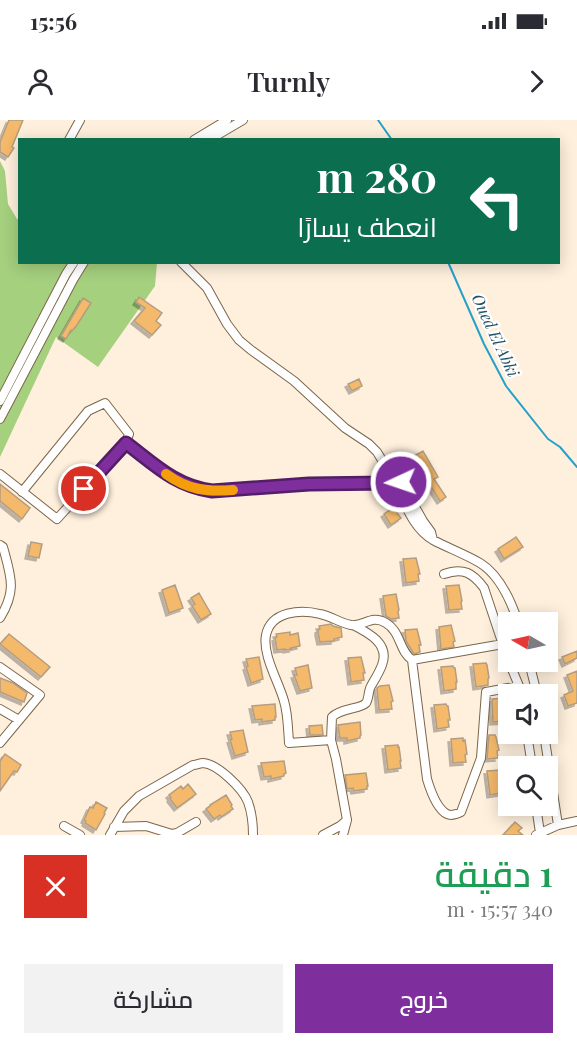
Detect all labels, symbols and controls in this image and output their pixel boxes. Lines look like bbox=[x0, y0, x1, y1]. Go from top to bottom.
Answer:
text: 15:56 bbox=[30, 6, 77, 36]
text: Turnly bbox=[247, 63, 330, 99]
icon: person bbox=[24, 65, 57, 98]
icon: forward bbox=[520, 65, 553, 98]
text: 280 m bbox=[317, 148, 437, 204]
icon: left bbox=[458, 162, 536, 240]
text: انعطف يسارًا bbox=[297, 208, 437, 244]
water label: Oued El Abki bbox=[468, 290, 525, 381]
position arrow bbox=[369, 450, 433, 514]
pin bbox=[58, 463, 109, 514]
icon: arrive bbox=[67, 472, 100, 505]
north arrow bbox=[498, 612, 558, 672]
map controls bbox=[498, 612, 558, 816]
button: sound bbox=[498, 684, 558, 744]
button: search bbox=[498, 756, 558, 816]
text: 1 دقيقة bbox=[435, 848, 553, 896]
button: close bbox=[24, 855, 87, 918]
text: 340 m · 15:57 bbox=[447, 895, 553, 922]
button: مشاركة bbox=[24, 964, 283, 1033]
button: خروج bbox=[295, 964, 553, 1033]

